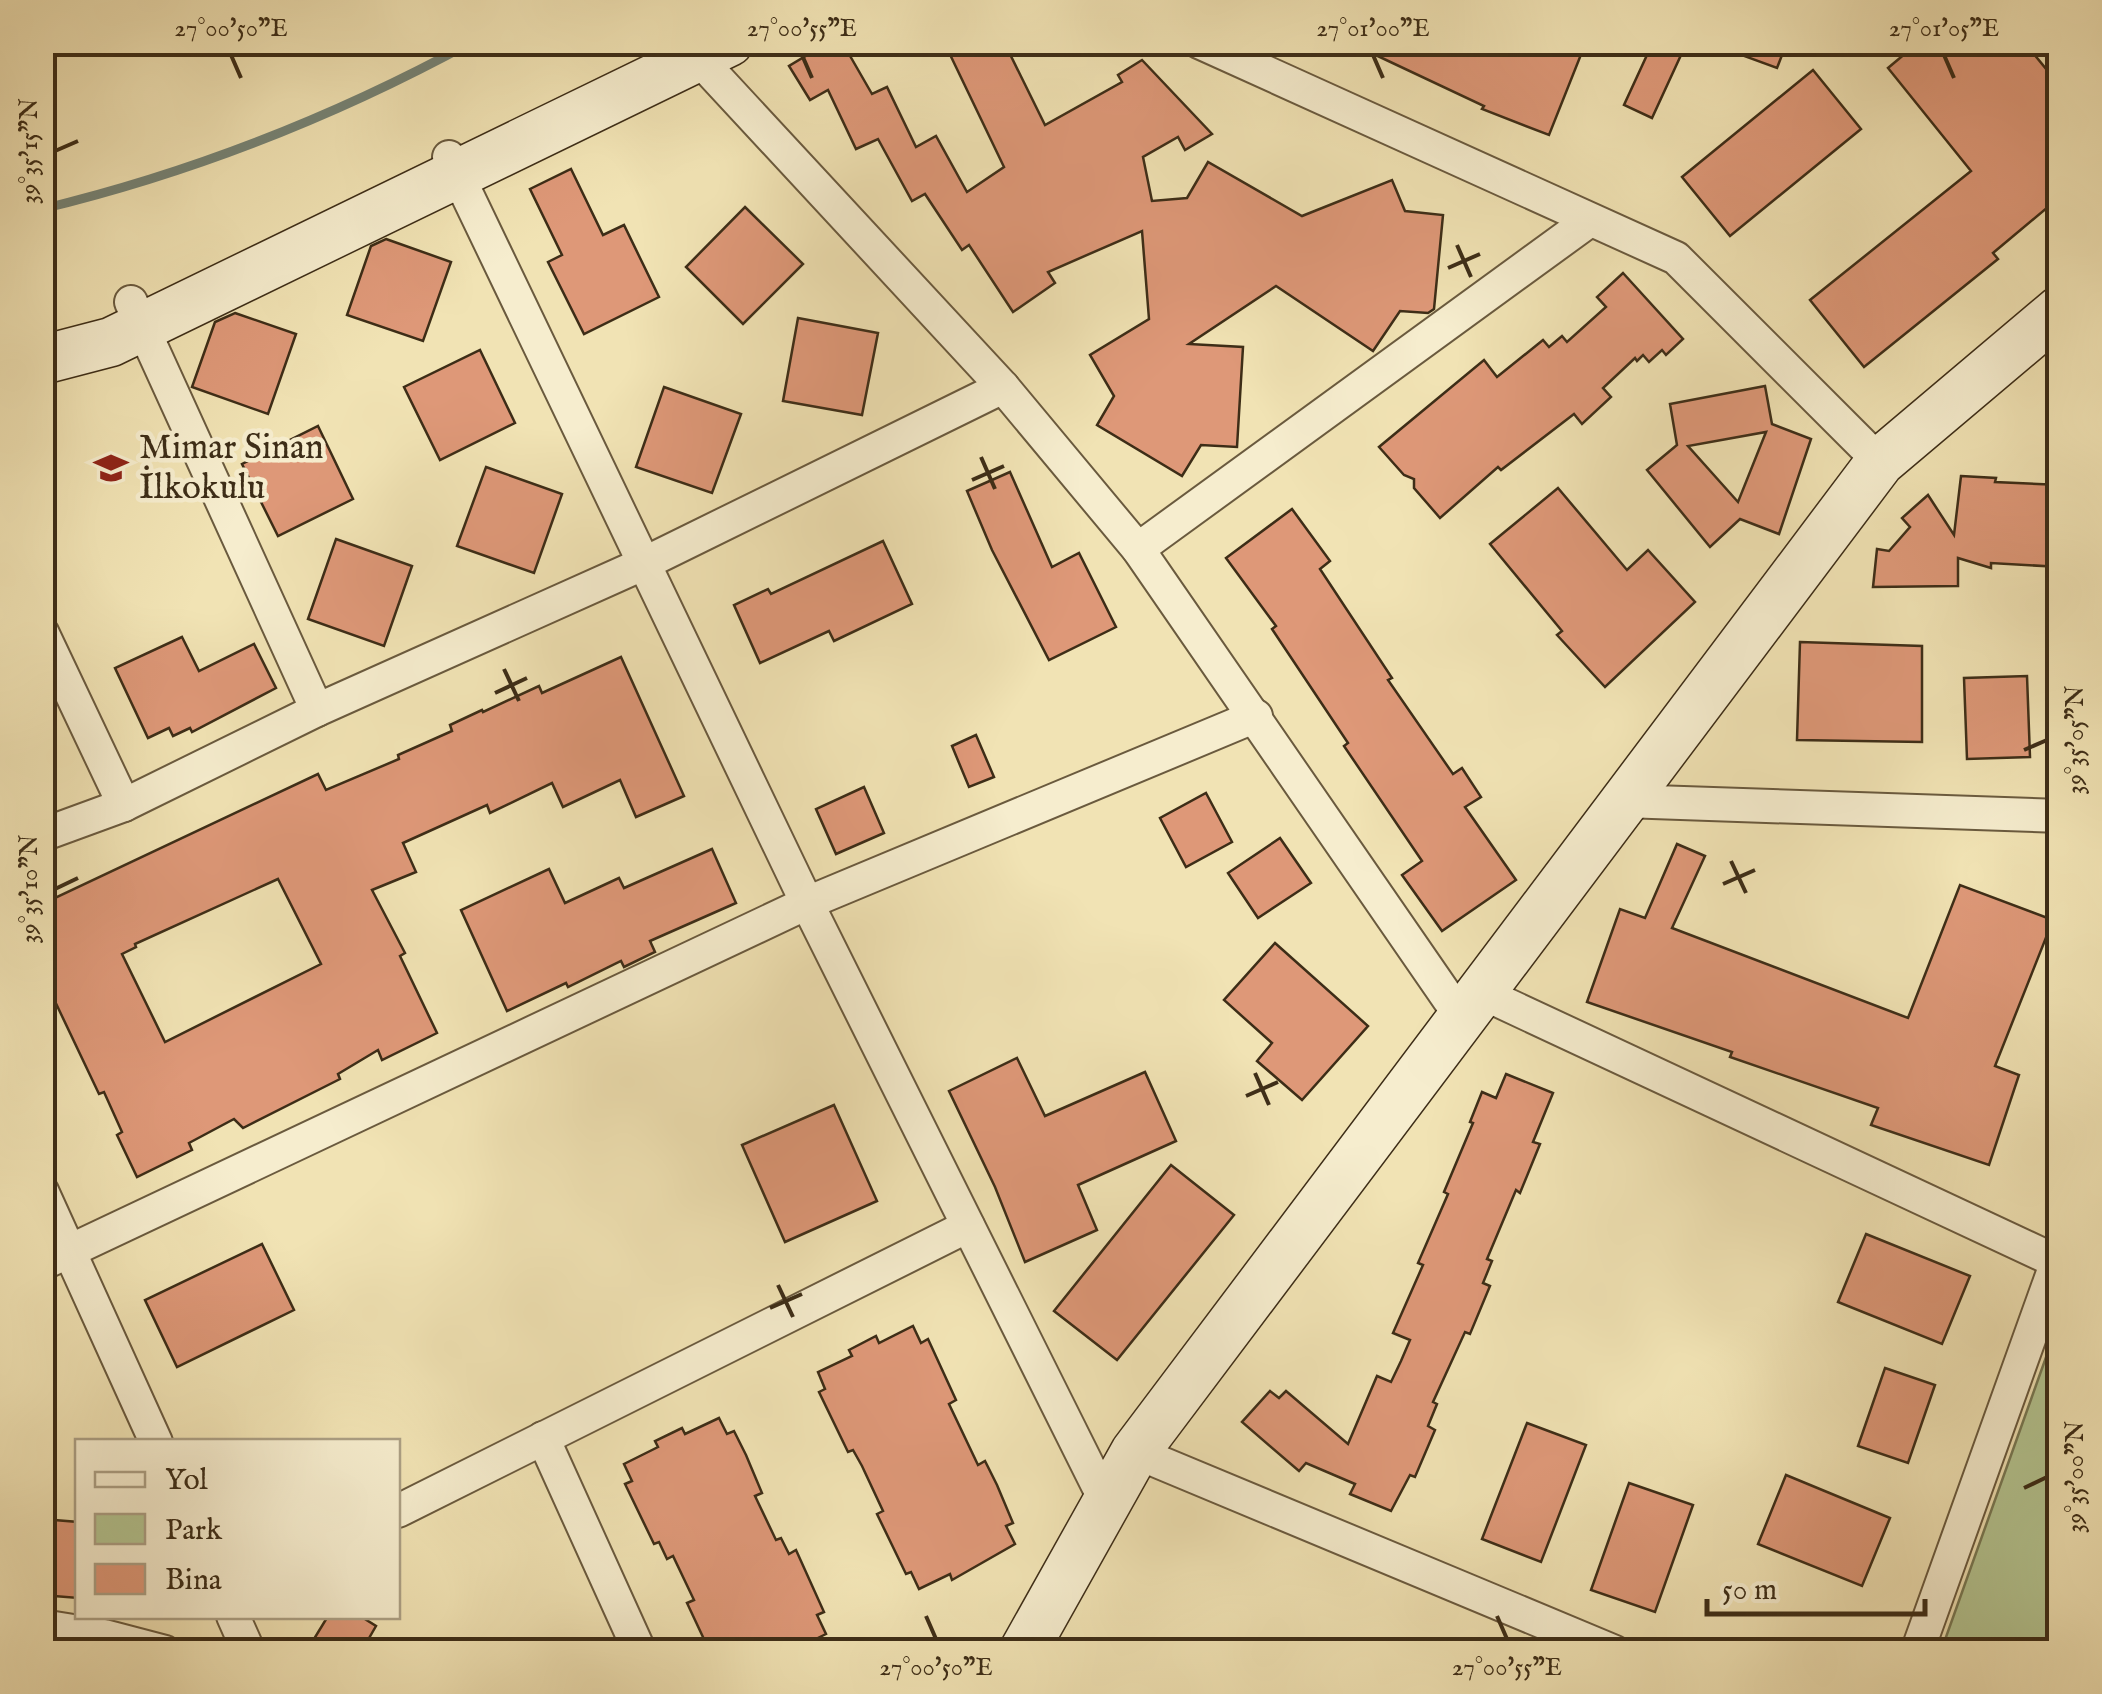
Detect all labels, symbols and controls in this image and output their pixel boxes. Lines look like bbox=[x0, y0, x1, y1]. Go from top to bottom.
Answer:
text: 27°00'50"E bbox=[174, 13, 288, 45]
text: 27°00'55"E bbox=[747, 13, 857, 45]
text: 27°01'00"E bbox=[1316, 13, 1430, 45]
text: 27°01'05"E bbox=[1889, 13, 1999, 45]
text: 39°35'15"N bbox=[14, 98, 46, 204]
place label: Mimar Sinan İlkokulu bbox=[139, 426, 324, 511]
school or university icon: Mimar Sinan İlkokulu bbox=[92, 449, 130, 487]
text: 39°35'05"N bbox=[2060, 686, 2092, 794]
text: 39°35'10"N bbox=[14, 835, 46, 943]
text: 39°35'00"N bbox=[2060, 1421, 2092, 1533]
legend bbox=[75, 1439, 400, 1619]
text: Yol bbox=[165, 1462, 209, 1500]
text: Park bbox=[165, 1512, 223, 1550]
scale bar bbox=[1707, 1554, 1924, 1616]
text: Bina bbox=[165, 1562, 222, 1600]
text: 50 m bbox=[1722, 1572, 1777, 1610]
text: 27°00'50"E bbox=[879, 1652, 993, 1684]
text: 27°00'55"E bbox=[1452, 1652, 1562, 1684]

